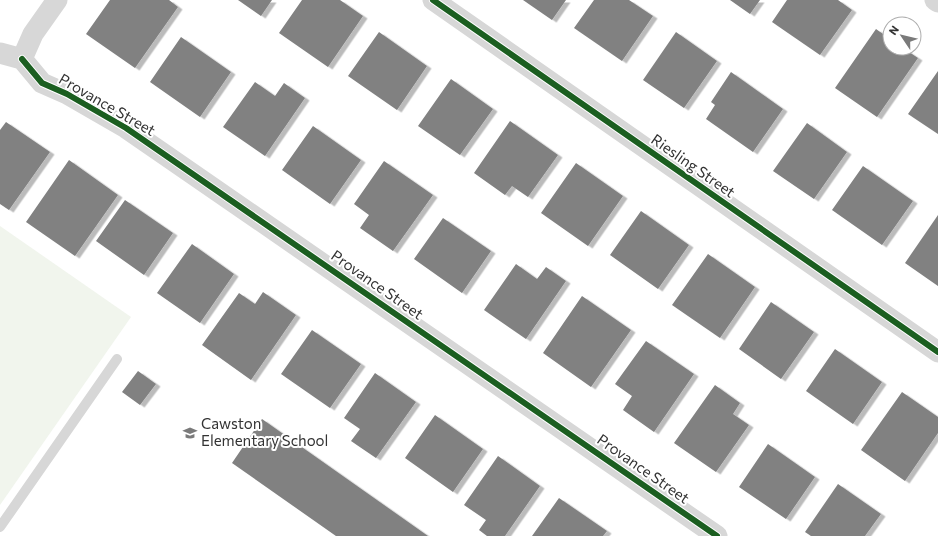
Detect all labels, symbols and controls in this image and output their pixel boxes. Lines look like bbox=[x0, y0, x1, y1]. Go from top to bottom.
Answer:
north arrow bbox=[882, 16, 922, 56]
text: N bbox=[886, 23, 901, 37]
street label: Provance Street bbox=[56, 69, 159, 139]
street label: Riesling Street bbox=[648, 130, 739, 201]
street label: Provance Street bbox=[328, 246, 427, 323]
place label: Cawston Elementary School bbox=[201, 414, 328, 449]
school or university icon: Cawston Elementary School bbox=[182, 425, 198, 441]
street label: Provance Street bbox=[594, 430, 693, 507]

